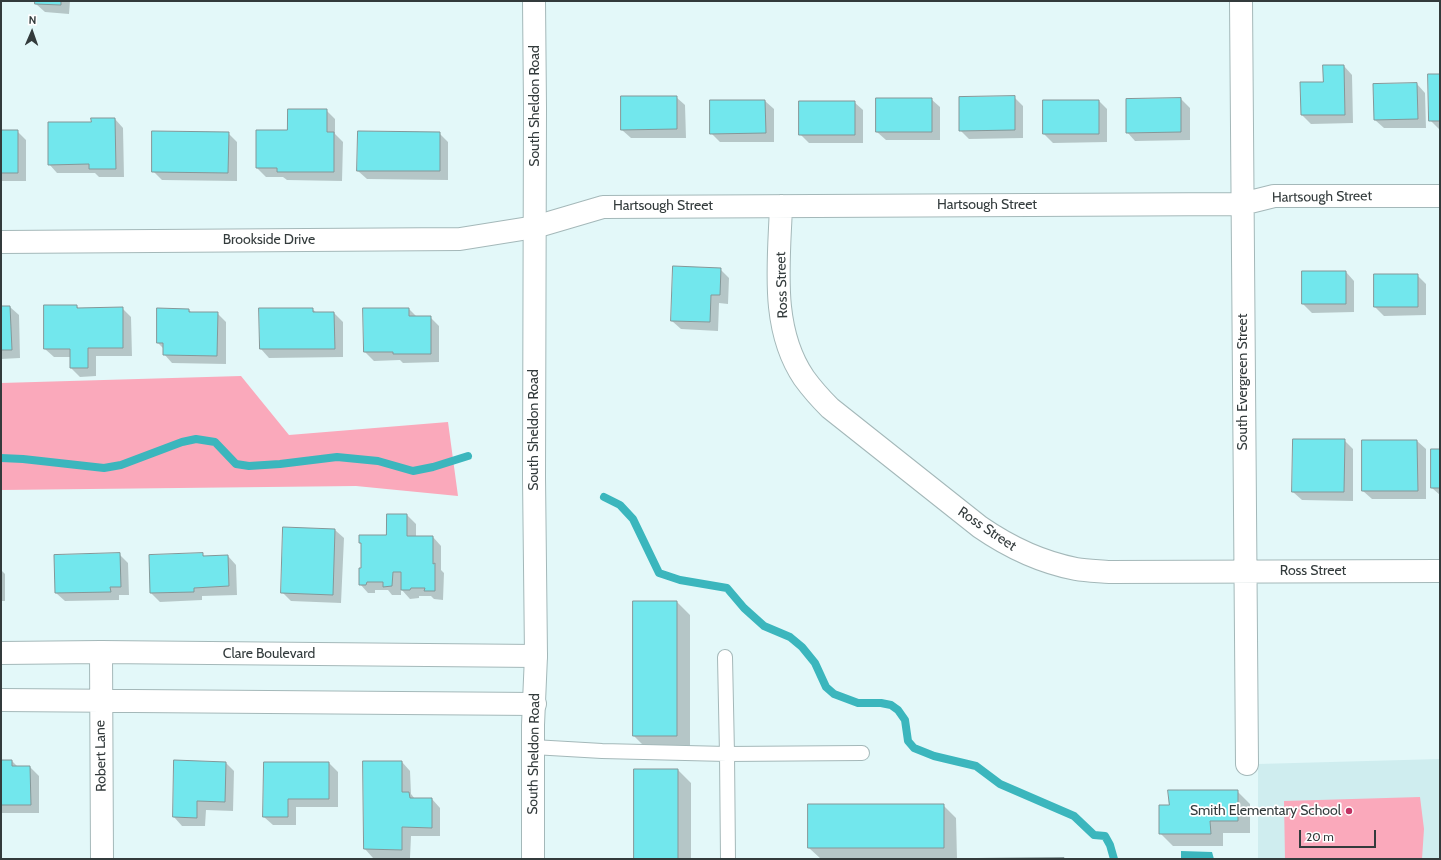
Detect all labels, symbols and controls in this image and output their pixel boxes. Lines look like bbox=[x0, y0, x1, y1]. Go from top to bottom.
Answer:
north arrow bbox=[12, 12, 52, 52]
text: N bbox=[28, 13, 37, 27]
street label: South Sheldon Road bbox=[527, 45, 543, 167]
street label: Hartsough Street bbox=[1272, 188, 1372, 206]
street label: Hartsough Street bbox=[937, 197, 1037, 213]
street label: Hartsough Street bbox=[613, 198, 713, 214]
street label: Brookside Drive bbox=[223, 232, 315, 248]
street label: Ross Street bbox=[772, 251, 792, 319]
street label: South Evergreen Street bbox=[1235, 314, 1251, 450]
street label: South Sheldon Road bbox=[526, 369, 542, 491]
street label: Ross Street bbox=[955, 503, 1019, 555]
street label: Ross Street bbox=[1280, 563, 1346, 579]
street label: Clare Boulevard bbox=[223, 646, 315, 662]
street label: South Sheldon Road bbox=[525, 693, 543, 815]
street label: Robert Lane bbox=[92, 720, 110, 792]
place label: Smith Elementary School bbox=[1190, 803, 1341, 819]
marker: Smith Elementary School bbox=[1344, 806, 1354, 816]
scale bar bbox=[1301, 822, 1378, 848]
text: 20 m bbox=[1306, 829, 1334, 844]

